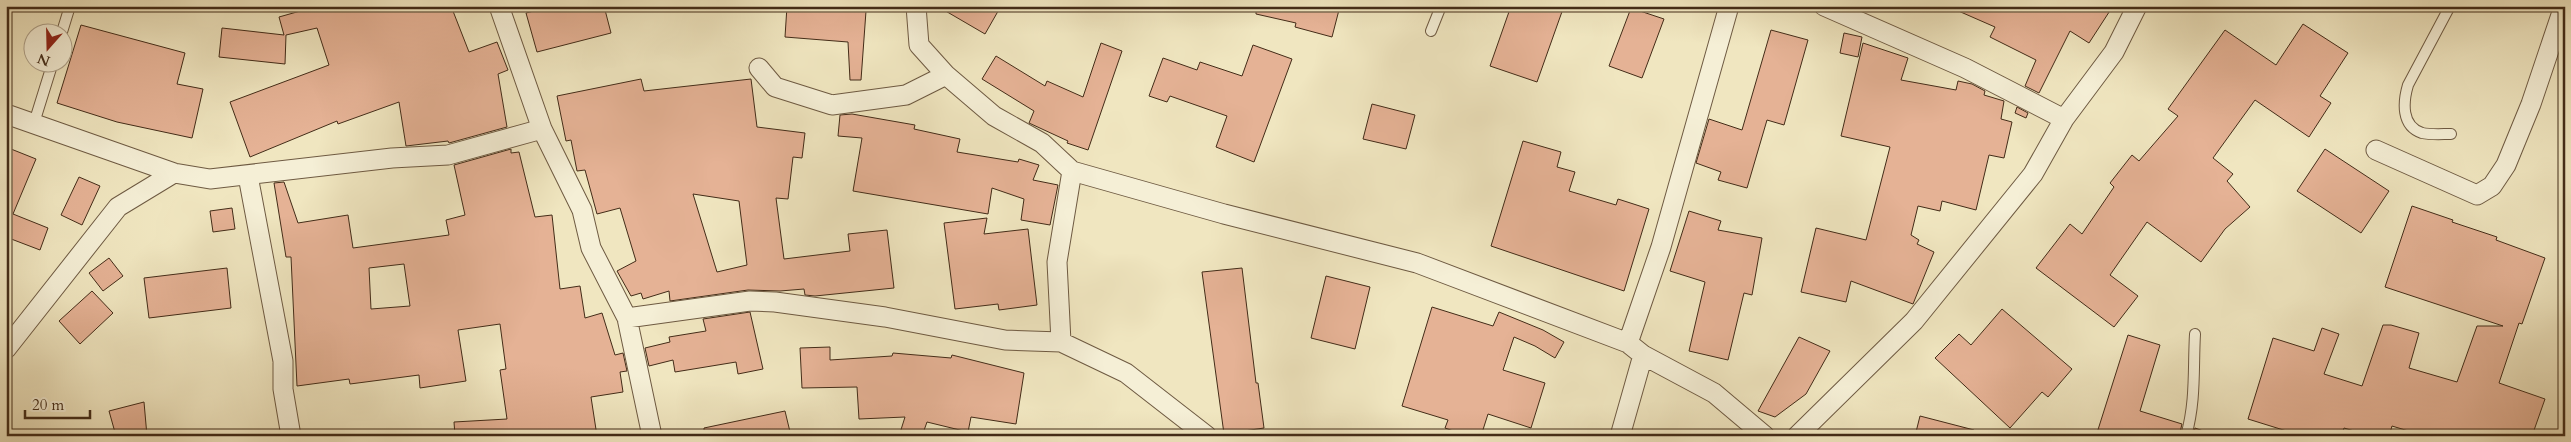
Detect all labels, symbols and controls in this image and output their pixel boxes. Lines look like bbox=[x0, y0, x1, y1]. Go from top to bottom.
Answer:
north arrow bbox=[22, 22, 72, 72]
text: N bbox=[35, 49, 53, 71]
scale bar bbox=[25, 387, 90, 419]
text: 20 m bbox=[32, 395, 64, 415]

